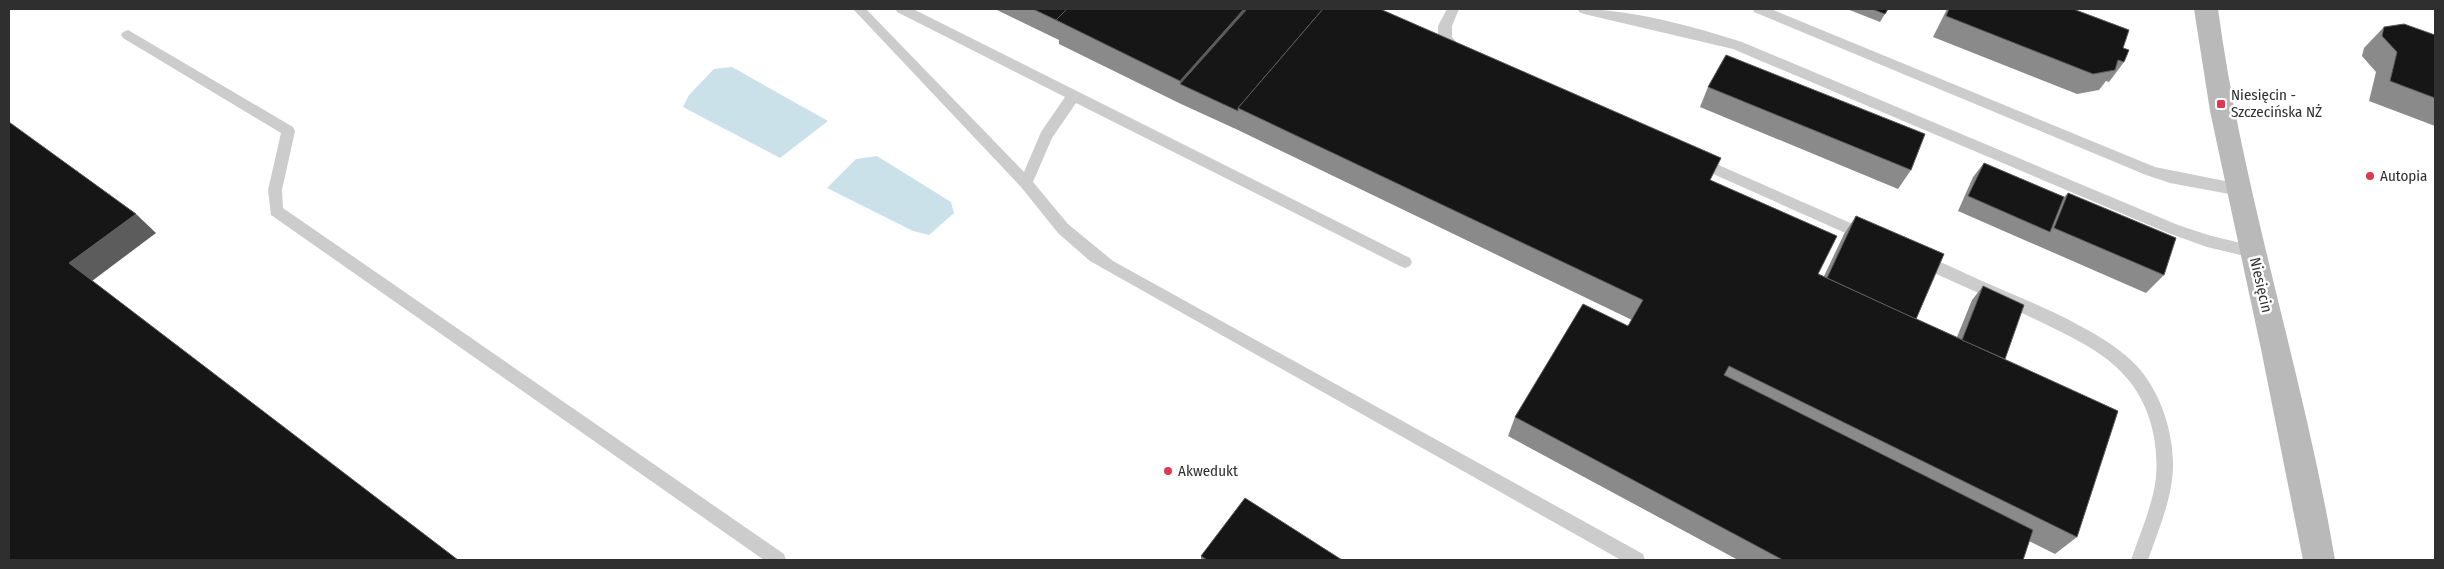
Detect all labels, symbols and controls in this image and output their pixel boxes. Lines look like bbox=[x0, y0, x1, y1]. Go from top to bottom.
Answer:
place label: Niesięcin - Szczecińska NŻ bbox=[2231, 86, 2322, 121]
marker: Niesięcin - Szczecińska NŻ bbox=[2215, 98, 2227, 110]
place label: Autopia bbox=[2380, 167, 2427, 185]
marker: Autopia bbox=[2364, 170, 2376, 182]
street label: Niesięcin bbox=[2246, 256, 2276, 314]
place label: Akwedukt bbox=[1178, 462, 1238, 480]
marker: Akwedukt bbox=[1162, 465, 1174, 477]

